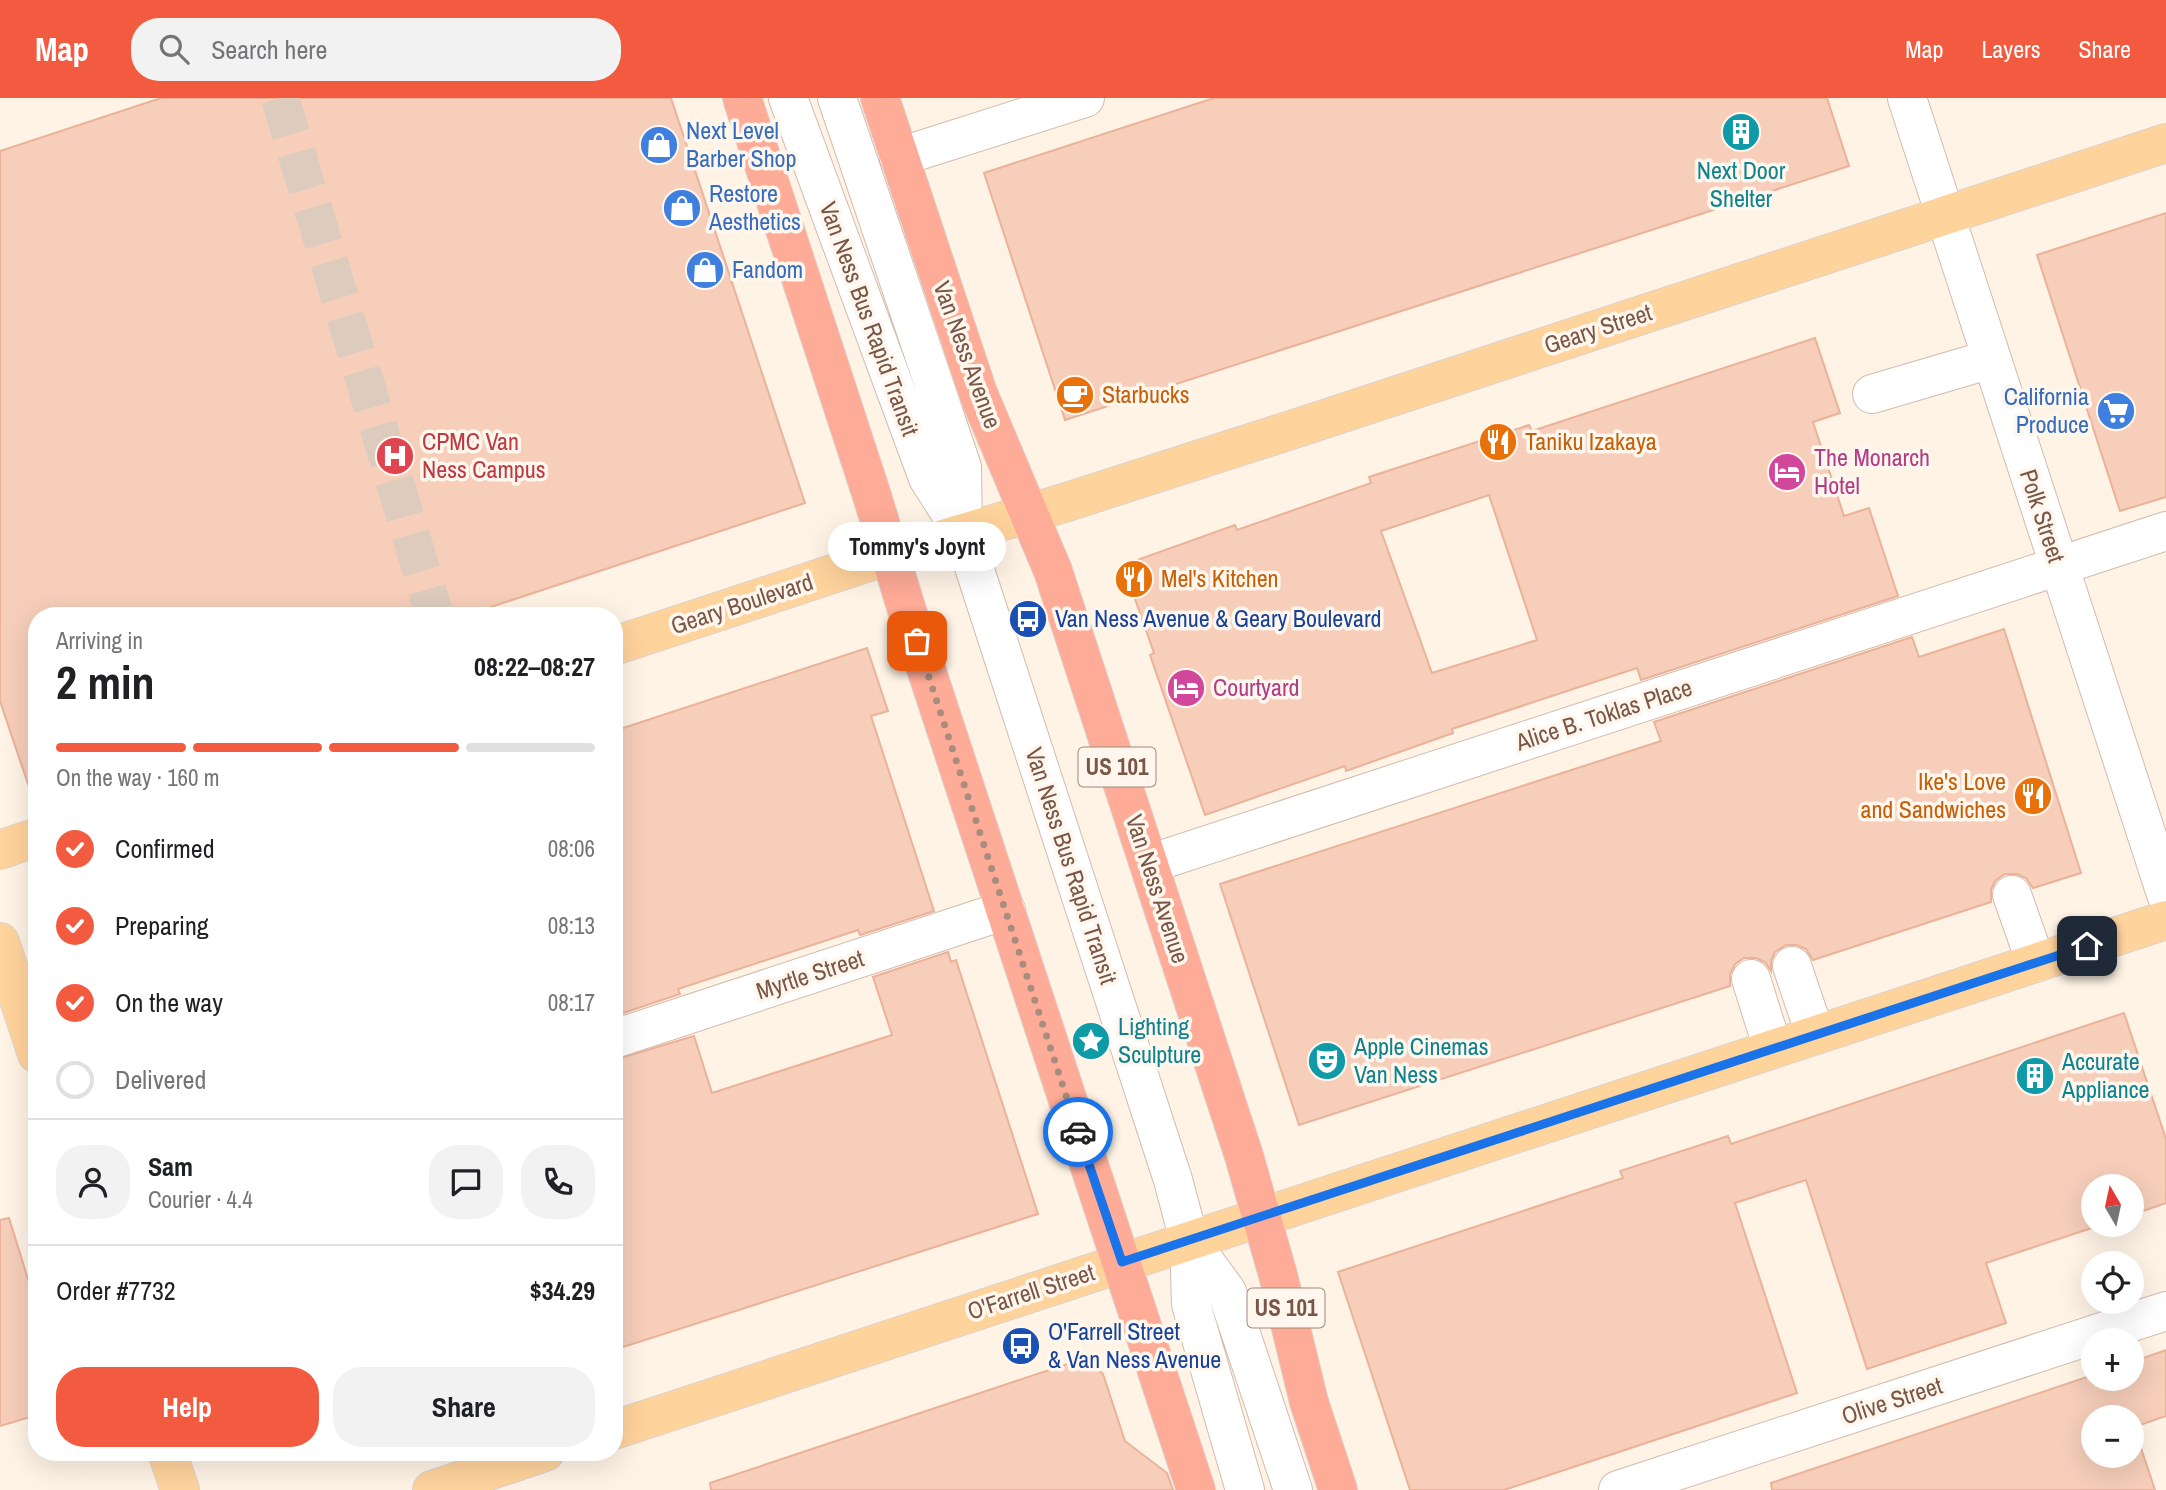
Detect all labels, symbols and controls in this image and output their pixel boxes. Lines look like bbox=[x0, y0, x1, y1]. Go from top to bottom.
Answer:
search box bbox=[131, 18, 621, 81]
text: Map bbox=[35, 27, 89, 71]
icon: search bbox=[155, 30, 193, 68]
text: Search here bbox=[211, 32, 327, 67]
text: Map bbox=[1905, 33, 1943, 65]
text: Layers bbox=[1981, 33, 2040, 65]
text: Share bbox=[2078, 33, 2131, 65]
building icon: Next Door Shelter bbox=[1720, 111, 1762, 153]
place label: Next Level Barber Shop bbox=[686, 114, 797, 174]
shop icon: Next Level Barber Shop bbox=[638, 124, 680, 166]
place label: Next Door Shelter bbox=[1697, 154, 1786, 214]
place label: Restore Aesthetics bbox=[708, 177, 801, 237]
shop icon: Restore Aesthetics bbox=[661, 187, 703, 229]
street label: Van Ness Bus Rapid Transit bbox=[813, 197, 927, 441]
shop icon: Fandom bbox=[684, 249, 726, 291]
place label: Fandom bbox=[732, 253, 803, 285]
street label: Van Ness Avenue bbox=[926, 277, 1009, 433]
street label: Geary Street bbox=[1540, 295, 1656, 361]
cafe icon: Starbucks bbox=[1054, 374, 1096, 416]
place label: Starbucks bbox=[1102, 378, 1190, 410]
place label: California Produce bbox=[2004, 380, 2089, 440]
supermarket icon: California Produce bbox=[2095, 390, 2137, 432]
restaurant icon: Taniku Izakaya bbox=[1477, 421, 1519, 463]
place label: CPMC Van Ness Campus bbox=[422, 425, 546, 485]
place label: Taniku Izakaya bbox=[1525, 425, 1657, 457]
hospital icon: CPMC Van Ness Campus bbox=[374, 435, 416, 477]
place label: The Monarch Hotel bbox=[1814, 441, 1930, 501]
hotel icon: The Monarch Hotel bbox=[1766, 451, 1808, 493]
street label: Polk Street bbox=[2013, 465, 2073, 567]
callout: Tommy's Joynt bbox=[828, 522, 1006, 571]
text: Tommy's Joynt bbox=[849, 531, 985, 562]
restaurant icon: Mel's Kitchen bbox=[1113, 558, 1155, 600]
place label: Mel's Kitchen bbox=[1161, 562, 1279, 594]
street label: Geary Boulevard bbox=[667, 565, 817, 641]
bus stop icon: Van Ness Avenue & Geary Boulevard bbox=[1007, 598, 1049, 640]
place label: Van Ness Avenue & Geary Boulevard bbox=[1055, 602, 1381, 634]
pin bbox=[887, 611, 947, 671]
icon: bag bbox=[898, 622, 936, 660]
text: Arriving in bbox=[56, 625, 143, 656]
text: 08:22–08:27 bbox=[474, 649, 595, 684]
text: 2 min bbox=[56, 651, 155, 713]
hotel icon: Courtyard bbox=[1165, 667, 1207, 709]
street label: Alice B. Toklas Place bbox=[1511, 670, 1696, 758]
place label: Courtyard bbox=[1213, 671, 1299, 703]
street label: Van Ness Bus Rapid Transit bbox=[1019, 743, 1125, 989]
road number: US 101 bbox=[1078, 748, 1156, 786]
text: On the way · 160 m bbox=[56, 762, 220, 793]
place label: Ike's Love and Sandwiches bbox=[1860, 765, 2006, 825]
restaurant icon: Ike's Love and Sandwiches bbox=[2012, 775, 2054, 817]
street label: Van Ness Avenue bbox=[1119, 810, 1197, 967]
icon: check bbox=[56, 830, 94, 868]
text: Confirmed bbox=[115, 831, 215, 866]
text: 08:06 bbox=[548, 833, 595, 864]
icon: check bbox=[56, 907, 94, 945]
text: Preparing bbox=[115, 908, 209, 943]
text: 08:13 bbox=[548, 910, 595, 941]
pin bbox=[2057, 916, 2117, 976]
icon: home bbox=[2068, 927, 2106, 965]
street label: Myrtle Street bbox=[752, 941, 868, 1007]
icon: check bbox=[56, 984, 94, 1022]
text: On the way bbox=[115, 985, 223, 1020]
text: 08:17 bbox=[548, 987, 595, 1018]
place label: Lighting Sculpture bbox=[1118, 1010, 1201, 1070]
place icon: Lighting Sculpture bbox=[1070, 1020, 1112, 1062]
place label: Apple Cinemas Van Ness bbox=[1353, 1030, 1489, 1090]
theatre icon: Apple Cinemas Van Ness bbox=[1306, 1040, 1348, 1082]
place label: Accurate Appliance bbox=[2061, 1045, 2150, 1105]
building icon: Accurate Appliance bbox=[2014, 1055, 2056, 1097]
text: Delivered bbox=[115, 1062, 206, 1097]
courier bbox=[1043, 1097, 1113, 1167]
icon: car bbox=[1059, 1113, 1097, 1151]
button: person bbox=[56, 1145, 130, 1219]
button: chat bbox=[429, 1145, 503, 1219]
button: phone bbox=[521, 1145, 595, 1219]
text: Sam bbox=[148, 1149, 193, 1184]
north arrow bbox=[2081, 1174, 2144, 1237]
map controls bbox=[2081, 1174, 2144, 1468]
text: Courier · 4.4 bbox=[148, 1184, 253, 1215]
button: locate bbox=[2081, 1251, 2144, 1314]
street label: O'Farrell Street bbox=[963, 1255, 1099, 1327]
text: Order #7732 bbox=[56, 1273, 176, 1308]
text: $34.29 bbox=[530, 1273, 595, 1308]
road number: US 101 bbox=[1248, 1288, 1324, 1328]
place label: O'Farrell Street & Van Ness Avenue bbox=[1048, 1315, 1221, 1375]
bus stop icon: O'Farrell Street & Van Ness Avenue bbox=[1000, 1325, 1042, 1367]
button: + bbox=[2081, 1328, 2144, 1391]
button: Help bbox=[56, 1367, 319, 1447]
button: Share bbox=[333, 1367, 595, 1447]
street label: Olive Street bbox=[1837, 1369, 1947, 1431]
button: − bbox=[2081, 1405, 2144, 1468]

